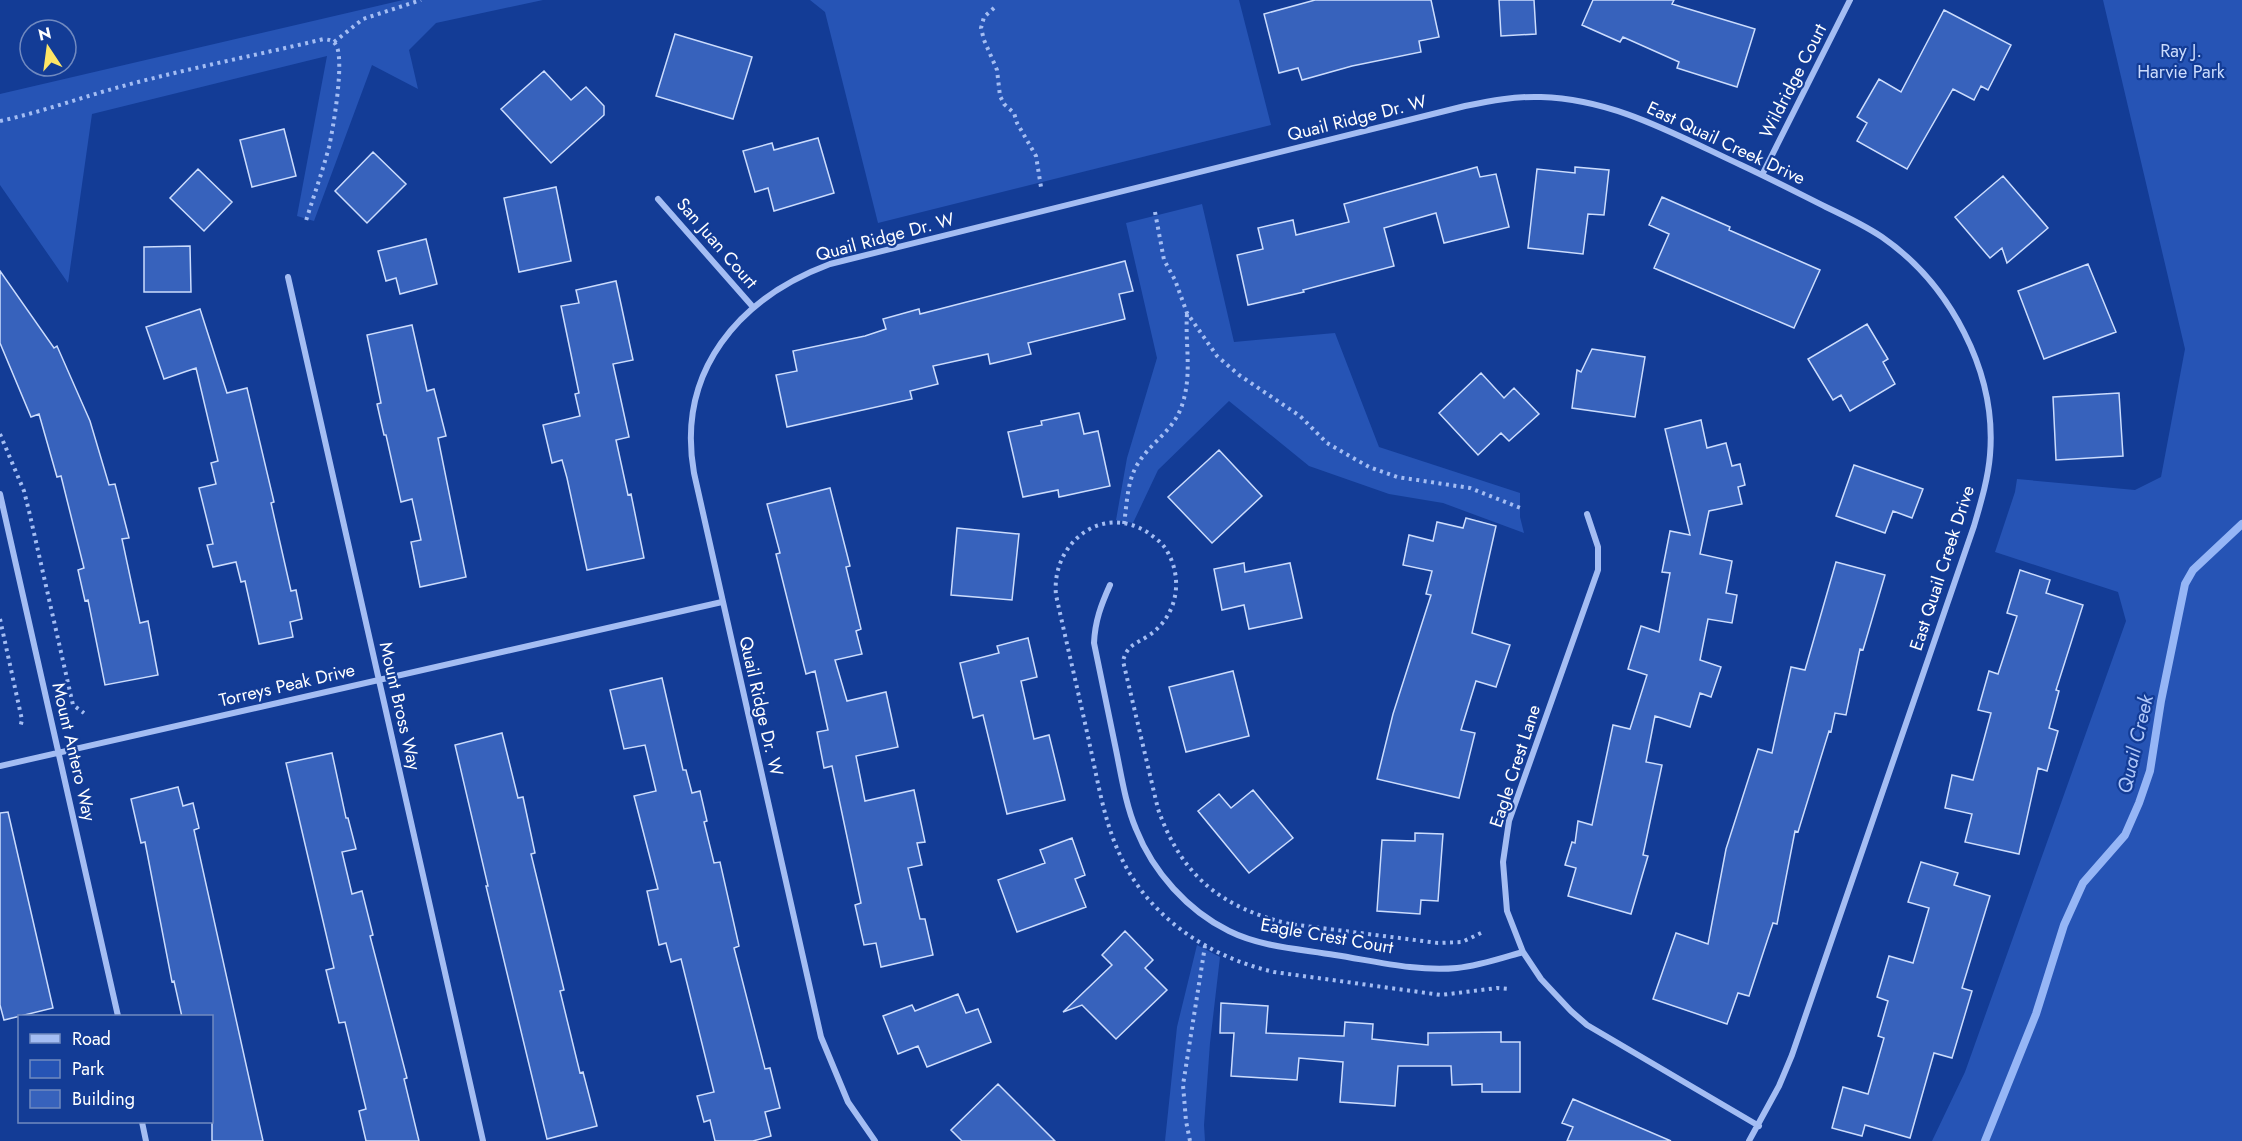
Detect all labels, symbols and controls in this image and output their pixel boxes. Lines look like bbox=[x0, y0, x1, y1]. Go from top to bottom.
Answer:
north arrow bbox=[18, 18, 78, 78]
street label: Wildridge Court bbox=[1753, 19, 1833, 143]
text: N bbox=[36, 21, 54, 47]
park label: Ray J. Harvie Park bbox=[2137, 38, 2225, 85]
street label: Quail Ridge Dr. W bbox=[1285, 88, 1429, 148]
street label: East Quail Creek Drive bbox=[1642, 95, 1810, 191]
street label: San Juan Court bbox=[670, 192, 764, 295]
street label: Quail Ridge Dr. W bbox=[813, 206, 957, 268]
street label: East Quail Creek Drive bbox=[1903, 482, 1981, 654]
street label: Quail Ridge Dr. W bbox=[732, 634, 790, 778]
street label: Mount Bross Way bbox=[373, 639, 427, 773]
street label: Torreys Peak Drive bbox=[217, 657, 357, 713]
street label: Mount Antero Way bbox=[45, 680, 103, 824]
water label: Quail Creek bbox=[2110, 691, 2161, 796]
street label: Eagle Crest Lane bbox=[1483, 701, 1547, 831]
street label: Eagle Crest Court bbox=[1259, 912, 1396, 961]
legend bbox=[18, 1015, 213, 1123]
text: Road bbox=[72, 1026, 111, 1052]
text: Park bbox=[72, 1056, 104, 1082]
text: Building bbox=[72, 1086, 135, 1112]

